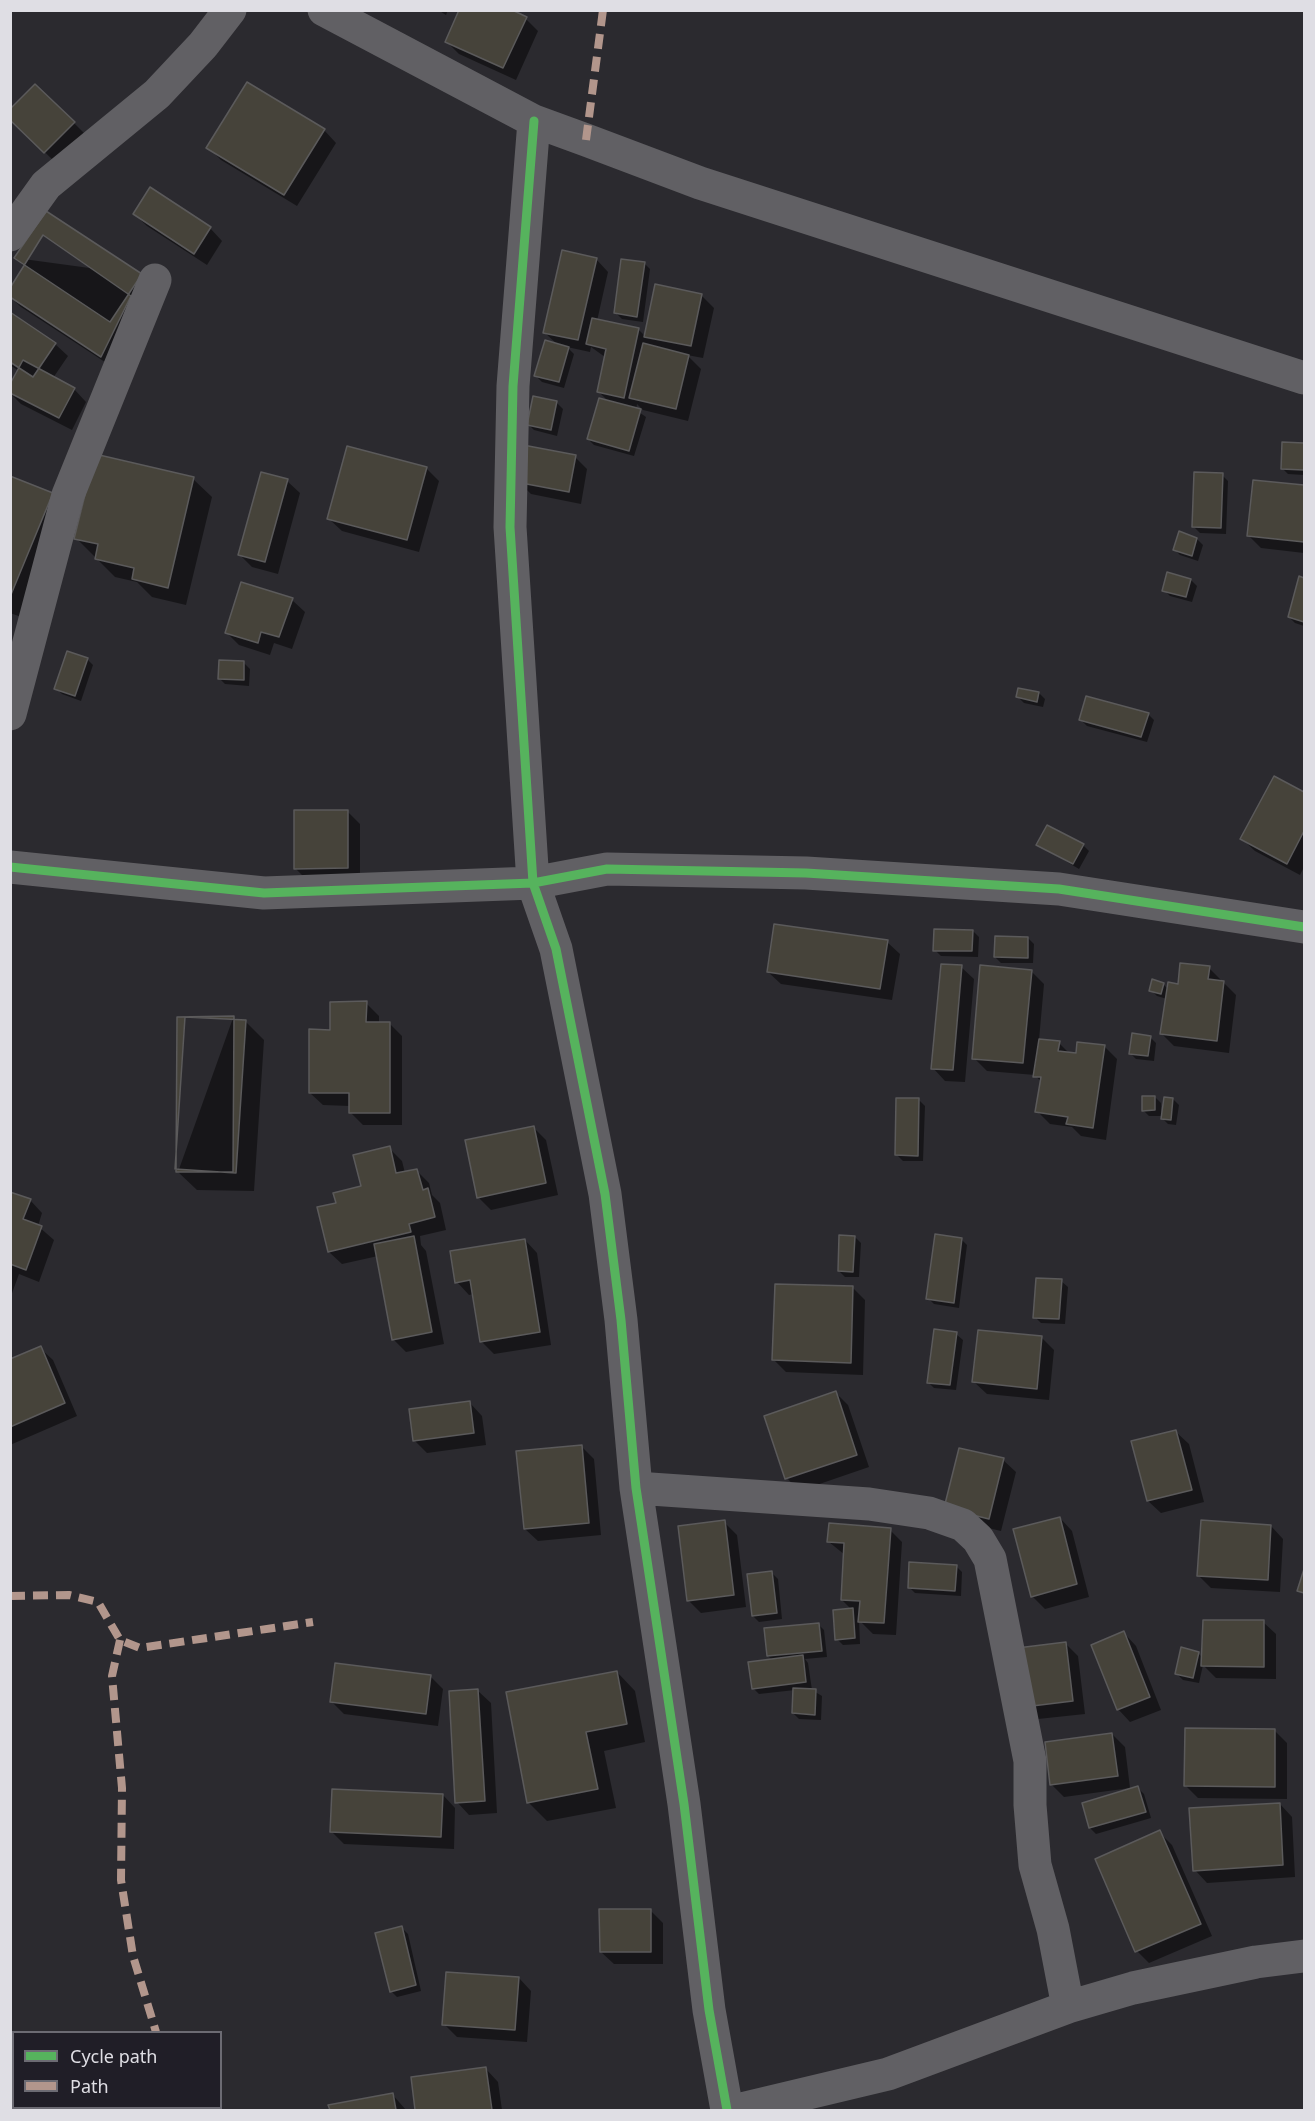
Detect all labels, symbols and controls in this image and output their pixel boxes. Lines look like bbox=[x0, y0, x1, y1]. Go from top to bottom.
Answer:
legend bbox=[12, 2031, 222, 2109]
text: Cycle path bbox=[70, 2044, 157, 2068]
text: Path bbox=[70, 2074, 109, 2098]

